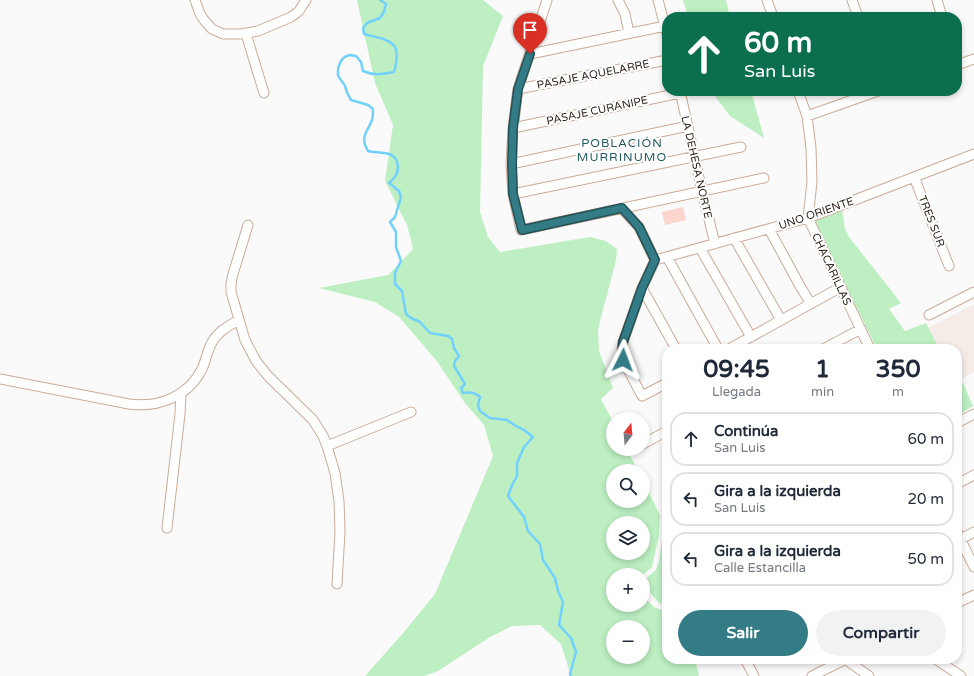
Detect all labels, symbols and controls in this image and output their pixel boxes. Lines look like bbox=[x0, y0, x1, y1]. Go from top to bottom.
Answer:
pin bbox=[513, 13, 547, 54]
icon: arrive bbox=[519, 19, 541, 41]
text: 60 m bbox=[744, 26, 812, 60]
icon: ahead bbox=[678, 28, 730, 80]
street label: PASAJE AQUELARRE bbox=[536, 57, 651, 92]
text: San Luis bbox=[744, 60, 815, 82]
street label: PASAJE CURANIPE bbox=[545, 93, 649, 128]
street label: LA DEHESA NORTE bbox=[678, 115, 715, 220]
district label: POBLACIÓN MURRINUMO bbox=[577, 136, 667, 164]
street label: TRES SUR bbox=[916, 194, 947, 249]
street label: UNO ORIENTE bbox=[777, 195, 855, 232]
street label: CHACARILLAS bbox=[809, 231, 854, 308]
position arrow bbox=[602, 339, 644, 381]
text: 09:45 bbox=[703, 355, 770, 384]
text: 1 bbox=[815, 355, 830, 384]
text: 350 bbox=[875, 355, 921, 384]
text: Llegada bbox=[712, 384, 761, 400]
text: min bbox=[811, 384, 834, 400]
text: m bbox=[892, 384, 904, 400]
north arrow bbox=[606, 412, 650, 456]
map controls bbox=[606, 412, 650, 664]
text: Continúa bbox=[714, 422, 778, 440]
icon: ahead bbox=[680, 428, 702, 450]
text: 60 m bbox=[907, 430, 944, 448]
text: San Luis bbox=[714, 440, 766, 456]
button: search bbox=[606, 464, 650, 508]
text: Gira a la izquierda bbox=[714, 482, 841, 500]
icon: left bbox=[680, 488, 702, 510]
text: 20 m bbox=[907, 490, 944, 508]
text: San Luis bbox=[714, 500, 766, 516]
button: layers bbox=[606, 516, 650, 560]
text: Gira a la izquierda bbox=[714, 542, 841, 560]
icon: left bbox=[680, 548, 702, 570]
text: 50 m bbox=[907, 550, 944, 568]
text: Calle Estancilla bbox=[714, 560, 806, 576]
button: + bbox=[606, 568, 650, 612]
button: Salir bbox=[678, 610, 808, 656]
button: Compartir bbox=[816, 610, 946, 656]
button: − bbox=[606, 620, 650, 664]

